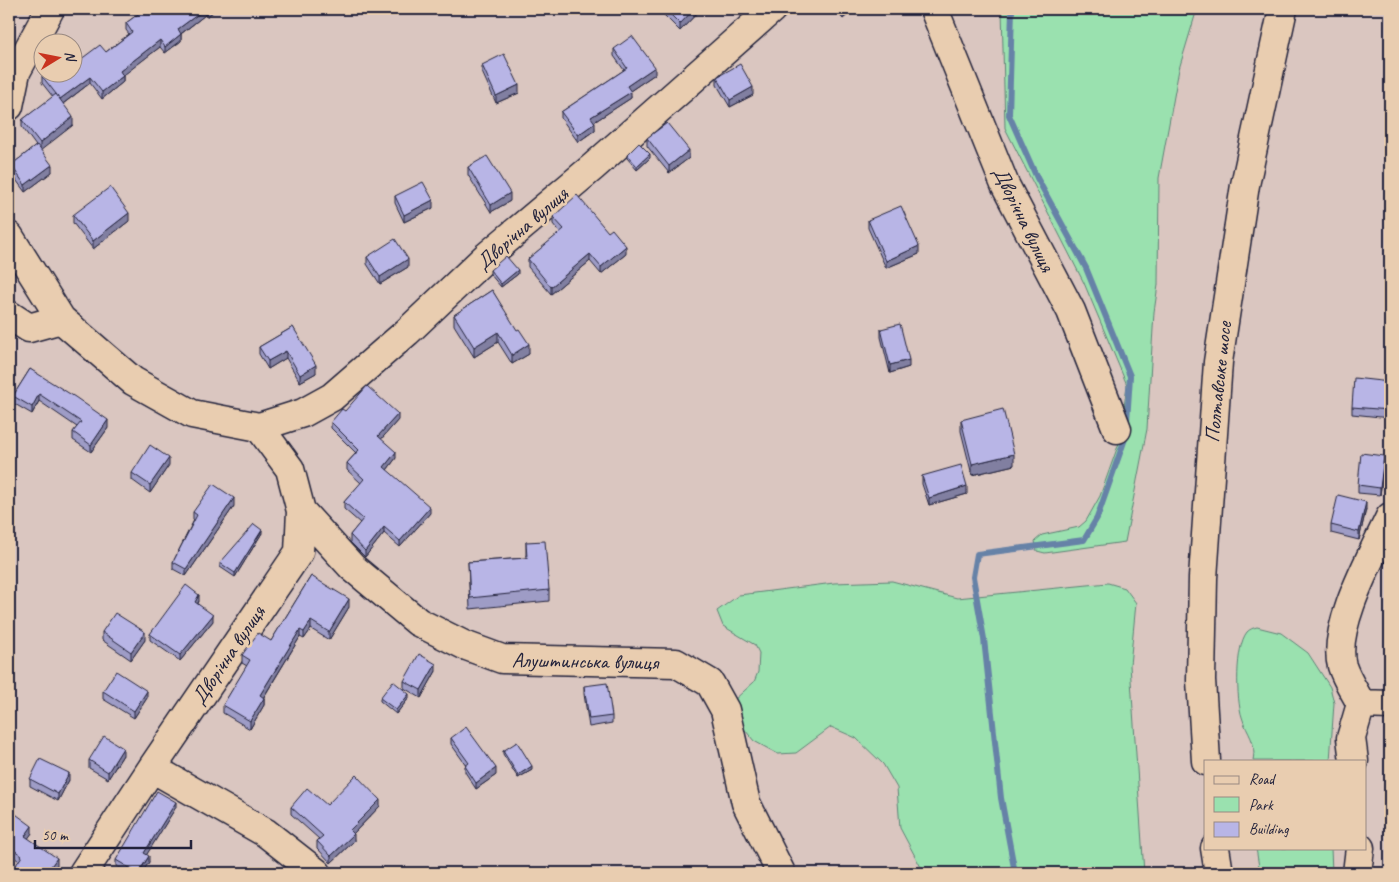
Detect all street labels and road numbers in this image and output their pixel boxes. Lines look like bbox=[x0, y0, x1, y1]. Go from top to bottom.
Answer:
street label: Дворічна вулиця bbox=[987, 162, 1061, 277]
street label: Дворічна вулиця bbox=[470, 180, 575, 275]
street label: Полтавське шосе bbox=[1199, 319, 1237, 444]
street label: Дворічна вулиця bbox=[185, 599, 271, 709]
street label: Алуштинська вулиця bbox=[512, 647, 660, 675]

